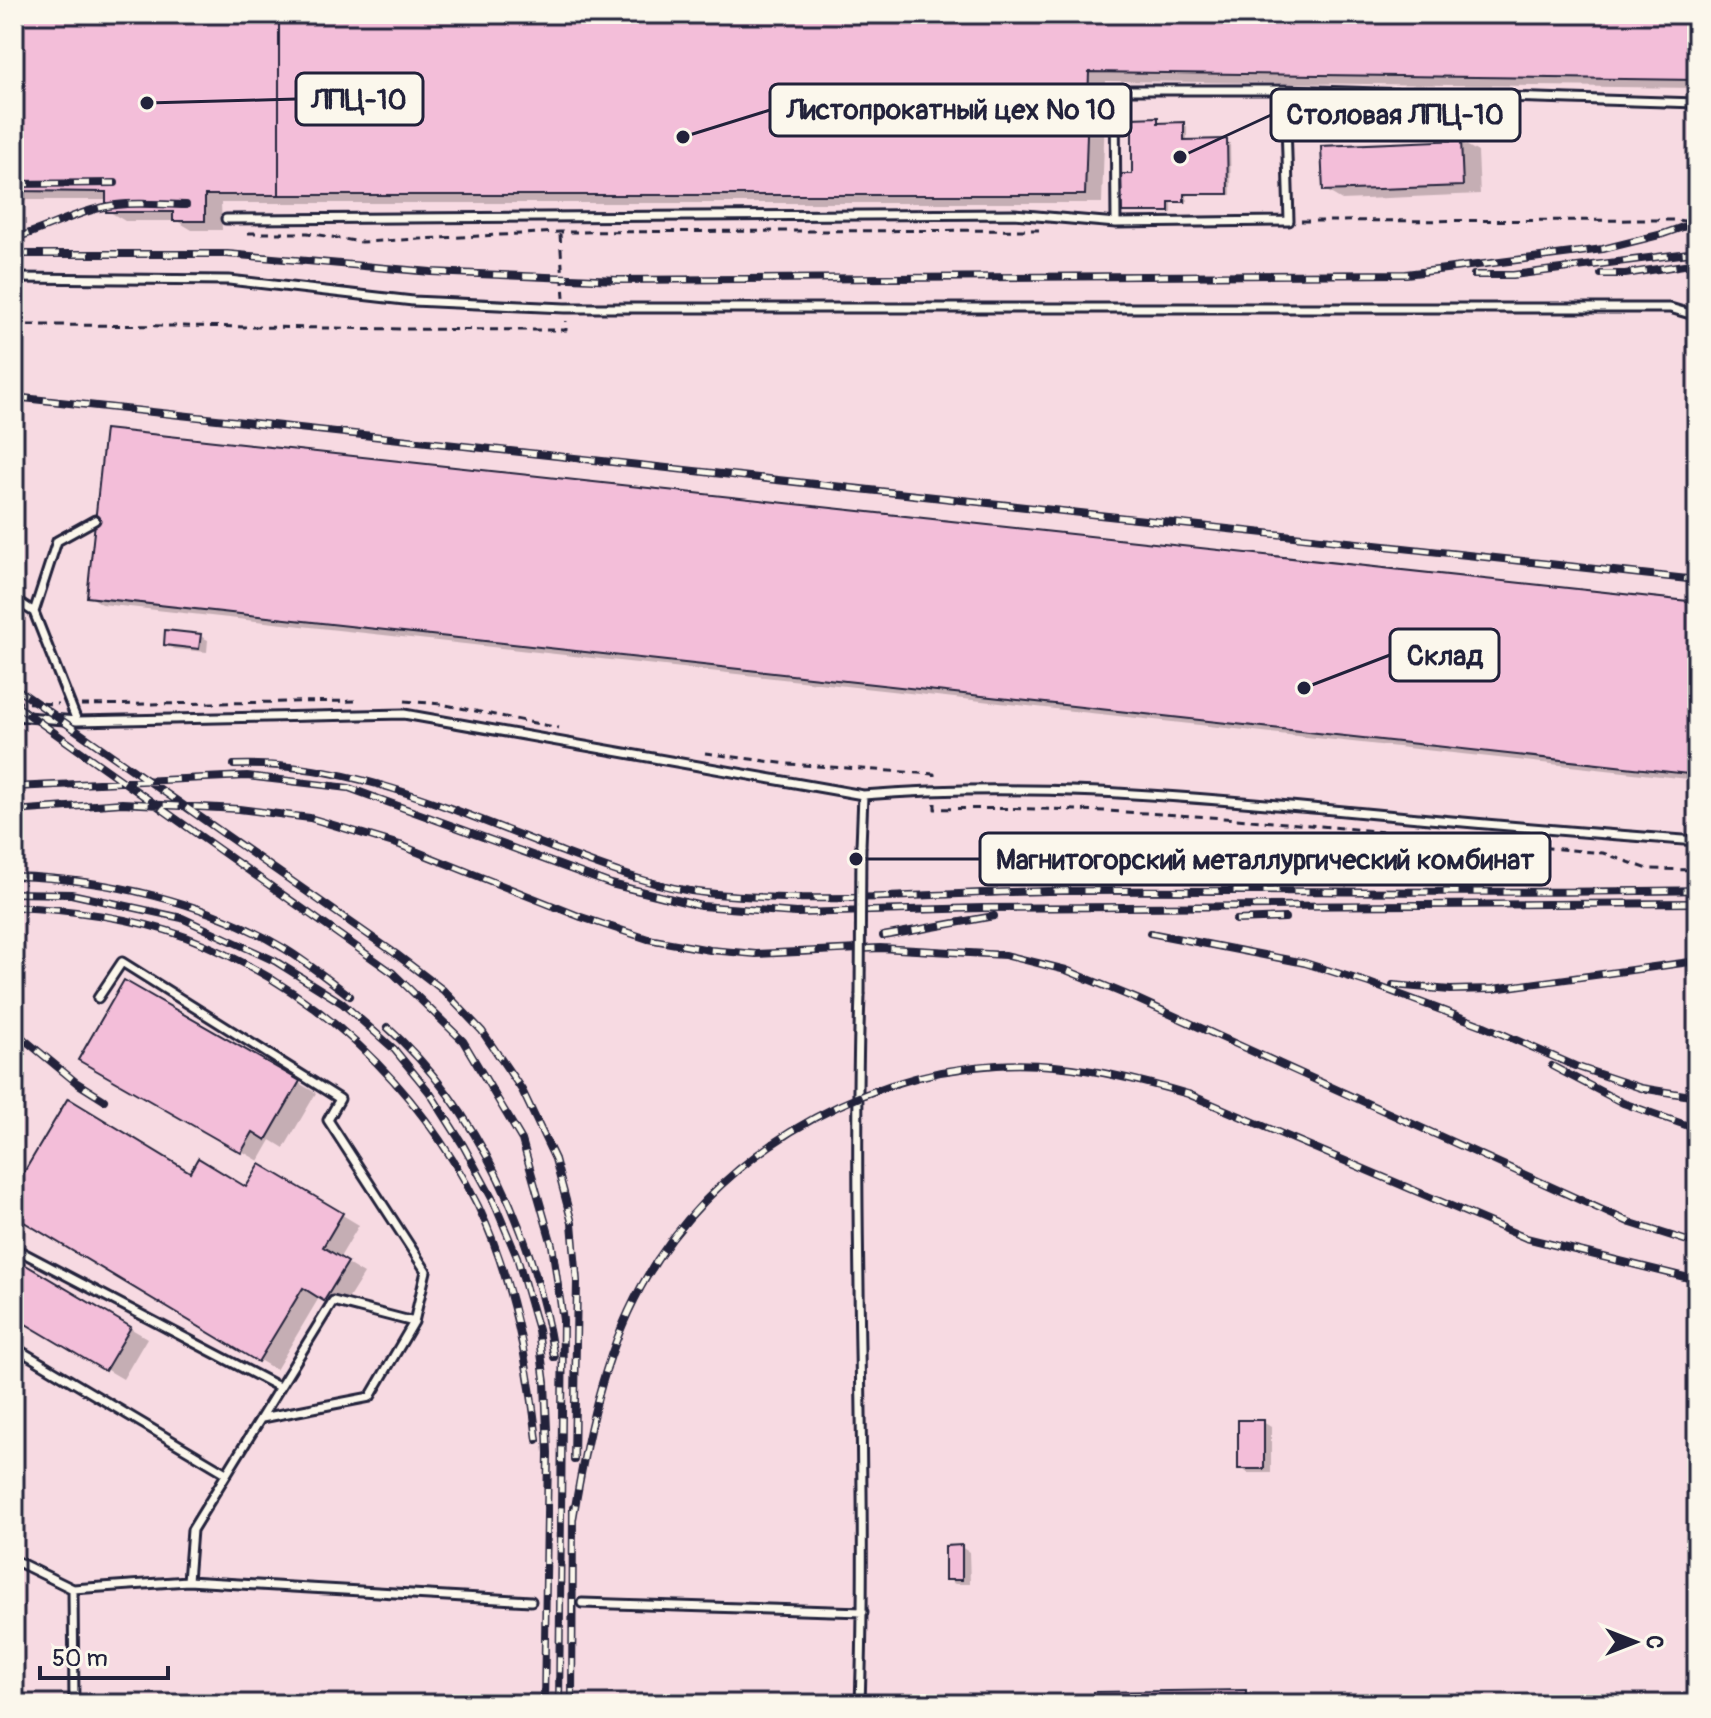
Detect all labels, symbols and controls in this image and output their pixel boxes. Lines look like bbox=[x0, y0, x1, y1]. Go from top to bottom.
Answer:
callout: ЛПЦ-10 bbox=[296, 73, 423, 125]
text: ЛПЦ-10 bbox=[310, 83, 407, 118]
callout: Листопрокатный цех № 10 bbox=[770, 84, 1131, 136]
callout: Столовая ЛПЦ-10 bbox=[1271, 89, 1520, 141]
text: Листопрокатный цех № 10 bbox=[785, 93, 1116, 128]
text: Столовая ЛПЦ-10 bbox=[1286, 98, 1504, 133]
callout: Склад bbox=[1390, 629, 1499, 681]
text: Склад bbox=[1407, 639, 1484, 674]
callout: Магнитогорский металлургический комбинат bbox=[980, 833, 1550, 885]
text: Магнитогорский металлургический комбинат bbox=[996, 843, 1535, 878]
north arrow bbox=[1595, 1602, 1675, 1682]
scale bar bbox=[40, 1630, 168, 1680]
text: С bbox=[1640, 1635, 1668, 1649]
text: 50 m bbox=[52, 1644, 108, 1673]

